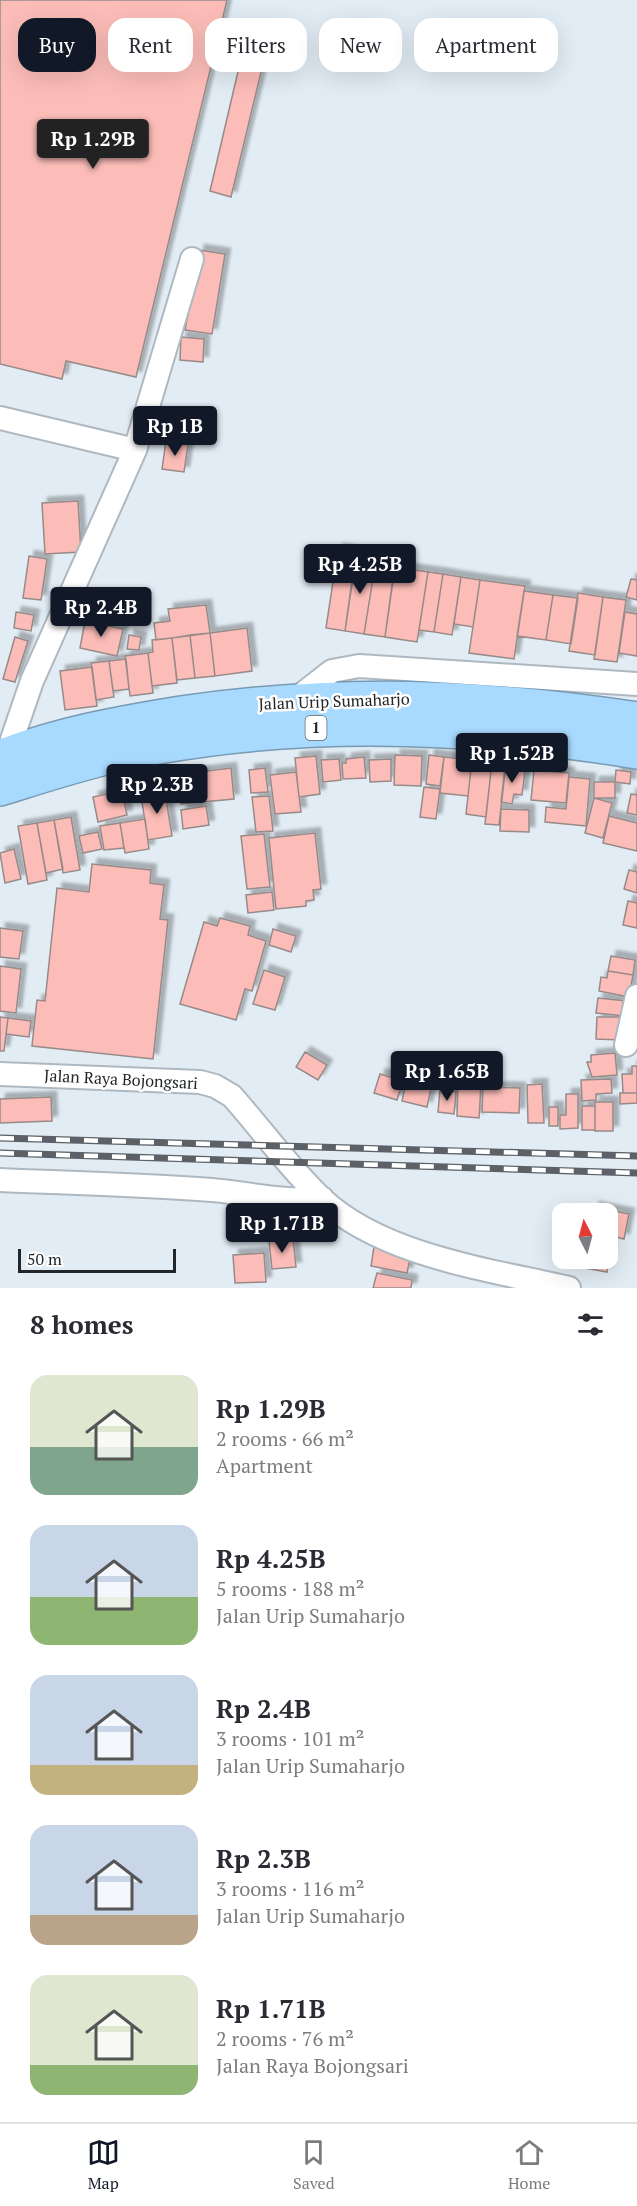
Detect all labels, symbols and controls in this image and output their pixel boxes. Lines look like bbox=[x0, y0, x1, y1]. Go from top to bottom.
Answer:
chip: Buy bbox=[18, 18, 96, 72]
chip: Rent bbox=[108, 18, 193, 72]
chip: Filters bbox=[205, 18, 307, 72]
chip: New bbox=[319, 18, 402, 72]
chip: Apartment bbox=[414, 18, 558, 72]
pin: Rp 1.29B bbox=[31, 119, 155, 170]
text: Rp 1.29B bbox=[51, 125, 135, 152]
pin: Rp 1B bbox=[133, 406, 217, 457]
text: Rp 1B bbox=[147, 412, 203, 439]
pin: Rp 4.25B bbox=[298, 544, 422, 595]
text: Rp 4.25B bbox=[318, 550, 402, 577]
pin: Rp 2.4B bbox=[46, 587, 156, 638]
text: Rp 2.4B bbox=[64, 593, 138, 620]
street label: Jalan Urip Sumaharjo bbox=[258, 687, 410, 715]
road number: 1 bbox=[306, 716, 326, 740]
pin: Rp 1.52B bbox=[450, 733, 574, 784]
text: Rp 1.52B bbox=[470, 739, 554, 766]
pin: Rp 2.3B bbox=[102, 764, 212, 815]
text: Rp 2.3B bbox=[120, 770, 194, 797]
pin: Rp 1.65B bbox=[385, 1051, 509, 1102]
text: Rp 1.65B bbox=[405, 1057, 489, 1084]
street label: Jalan Raya Bojongsari bbox=[43, 1064, 199, 1094]
pin: Rp 1.71B bbox=[220, 1203, 344, 1254]
north arrow bbox=[552, 1203, 618, 1269]
map controls bbox=[552, 1203, 618, 1269]
text: Rp 1.71B bbox=[240, 1209, 324, 1236]
scale bar bbox=[18, 1246, 176, 1274]
text: 50 m bbox=[27, 1248, 62, 1270]
text: 8 homes bbox=[30, 1307, 134, 1341]
icon: filters bbox=[574, 1308, 607, 1341]
text: Rp 1.29B bbox=[216, 1391, 326, 1425]
icon: home bbox=[78, 1399, 150, 1471]
text: 2 rooms · 66 m² bbox=[216, 1425, 354, 1452]
text: Apartment bbox=[216, 1452, 313, 1479]
text: Rp 4.25B bbox=[216, 1541, 326, 1575]
icon: home bbox=[78, 1549, 150, 1621]
text: 5 rooms · 188 m² bbox=[216, 1575, 364, 1602]
text: Jalan Urip Sumaharjo bbox=[216, 1602, 405, 1629]
text: Rp 2.4B bbox=[216, 1691, 311, 1725]
icon: home bbox=[78, 1699, 150, 1771]
text: 3 rooms · 101 m² bbox=[216, 1725, 364, 1752]
text: Jalan Urip Sumaharjo bbox=[216, 1752, 405, 1779]
text: Rp 2.3B bbox=[216, 1841, 311, 1875]
icon: home bbox=[78, 1849, 150, 1921]
text: 3 rooms · 116 m² bbox=[216, 1875, 364, 1902]
text: Jalan Urip Sumaharjo bbox=[216, 1902, 405, 1929]
text: Rp 1.71B bbox=[216, 1991, 326, 2025]
icon: home bbox=[78, 1999, 150, 2071]
text: 2 rooms · 76 m² bbox=[216, 2025, 354, 2052]
text: Jalan Raya Bojongsari bbox=[216, 2052, 409, 2079]
tab: Map bbox=[87, 2136, 120, 2194]
tab: Saved bbox=[293, 2136, 335, 2194]
tab: Home bbox=[508, 2136, 550, 2194]

